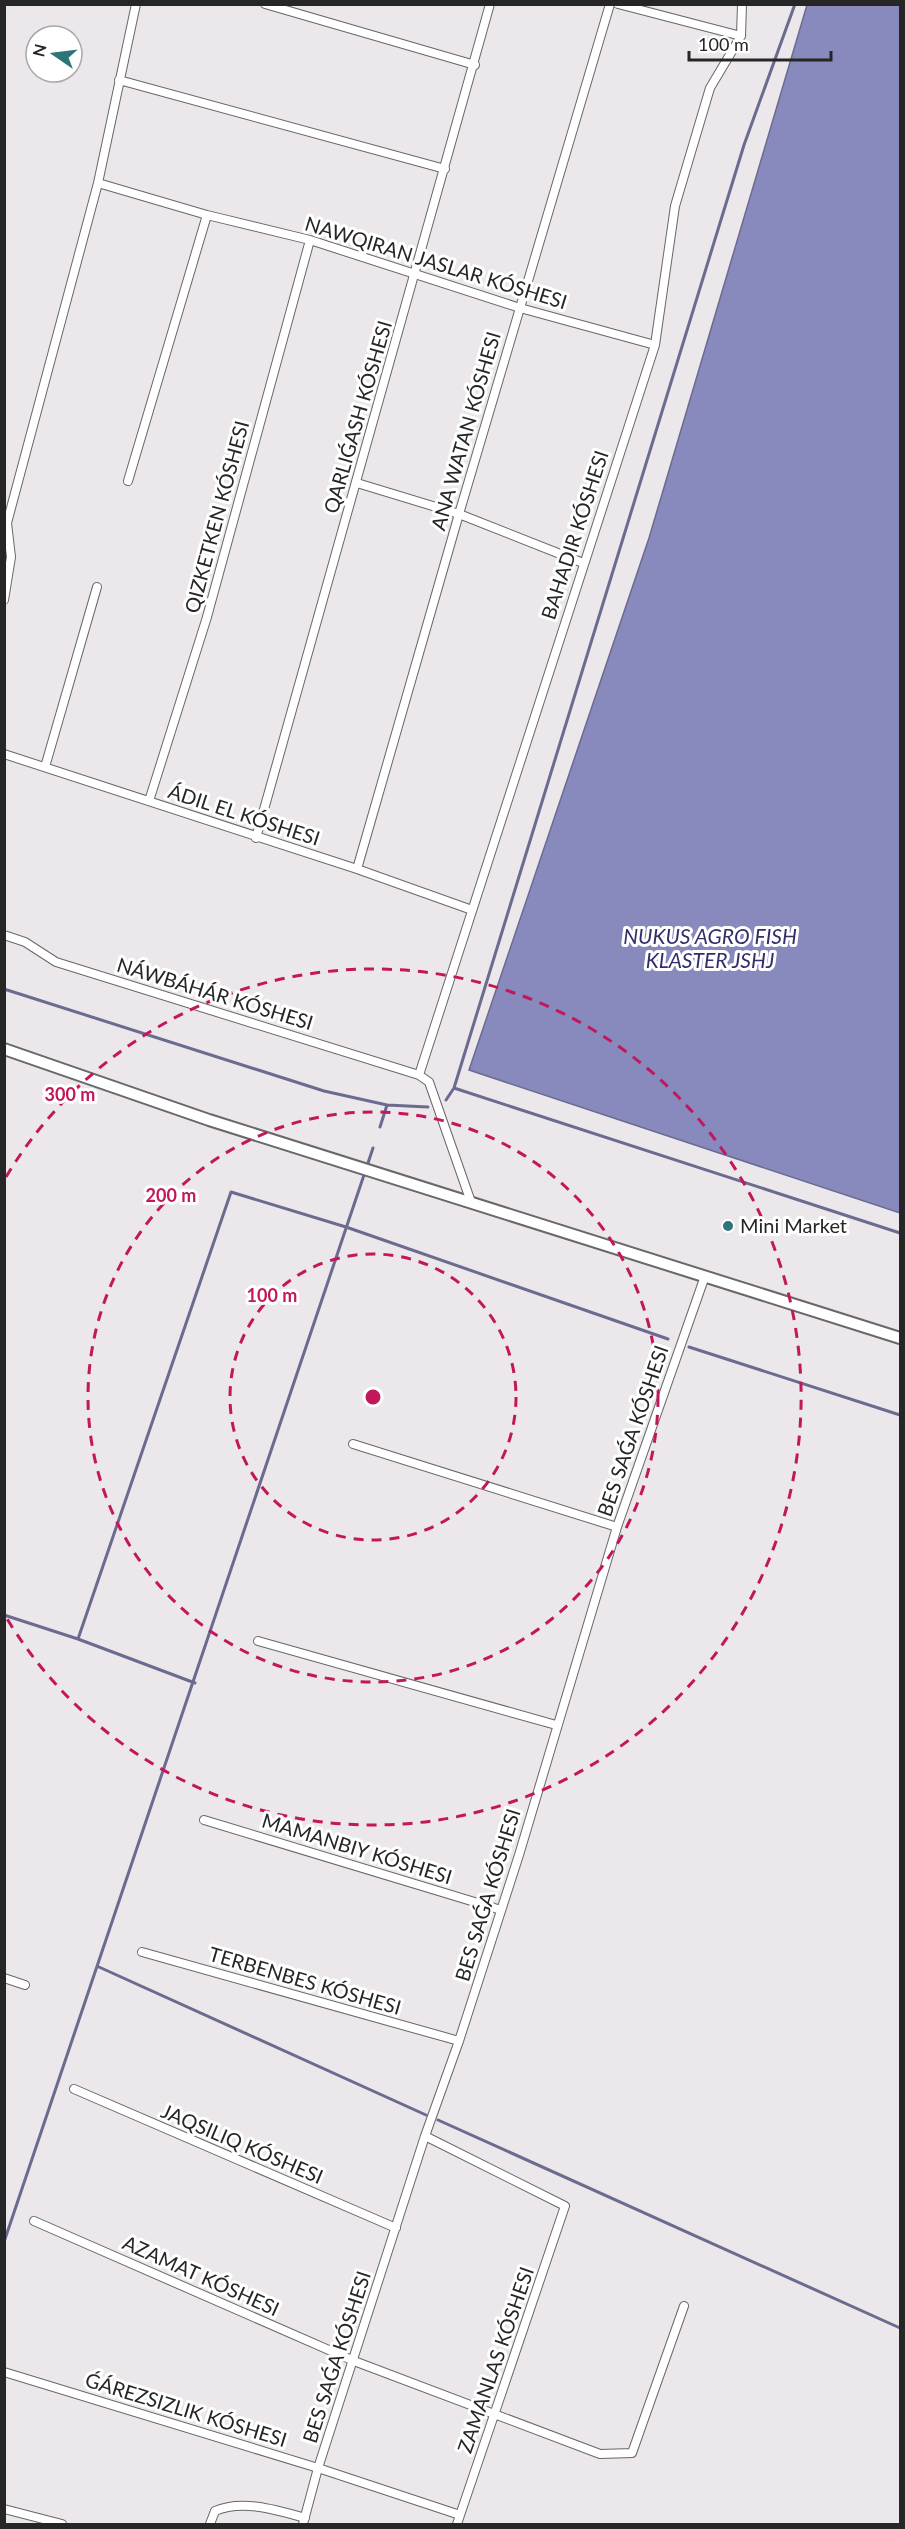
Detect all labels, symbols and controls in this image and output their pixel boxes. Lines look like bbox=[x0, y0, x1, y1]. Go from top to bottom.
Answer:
north arrow bbox=[24, 24, 84, 84]
scale bar bbox=[689, 24, 832, 62]
text: 100 m bbox=[698, 33, 749, 55]
text: N bbox=[28, 42, 50, 59]
street label: NAWQIRAN JASLAR KÓSHESI bbox=[302, 211, 570, 313]
street label: QARLIǴASH KÓSHESI bbox=[318, 318, 396, 516]
street label: ANA WATAN KÓSHESI bbox=[425, 329, 505, 533]
street label: QIZKETKEN KÓSHESI bbox=[179, 418, 253, 615]
street label: BAHADIR KÓSHESI bbox=[535, 447, 613, 622]
street label: ÁDIL EL KÓSHESI bbox=[165, 778, 323, 850]
water label: NUKUS AGRO FISH KLASTER JSHJ bbox=[623, 923, 797, 972]
street label: NÁWBÁHÁR KÓSHESI bbox=[114, 952, 316, 1034]
text: 300 m bbox=[45, 1083, 95, 1105]
text: 200 m bbox=[146, 1184, 196, 1206]
place label: Mini Market bbox=[740, 1213, 847, 1237]
marker: Mini Market bbox=[721, 1219, 735, 1233]
text: 100 m bbox=[247, 1284, 297, 1306]
street label: BES SAǴA KÓSHESI bbox=[592, 1342, 673, 1519]
centre of rings bbox=[363, 1387, 383, 1407]
street label: BES SAǴA KÓSHESI bbox=[449, 1806, 525, 1984]
street label: MAMANBIY KÓSHESI bbox=[259, 1808, 455, 1888]
street label: TERBENBES KÓSHESI bbox=[207, 1941, 404, 2019]
street label: JAQSILIQ KÓSHESI bbox=[158, 2098, 327, 2188]
street label: AZAMAT KÓSHESI bbox=[119, 2230, 283, 2320]
street label: ZAMANLAS KÓSHESI bbox=[452, 2263, 538, 2456]
street label: BES SAǴA KÓSHESI bbox=[297, 2268, 375, 2446]
street label: ǴÁREZSIZLIK KÓSHESI bbox=[83, 2367, 290, 2451]

